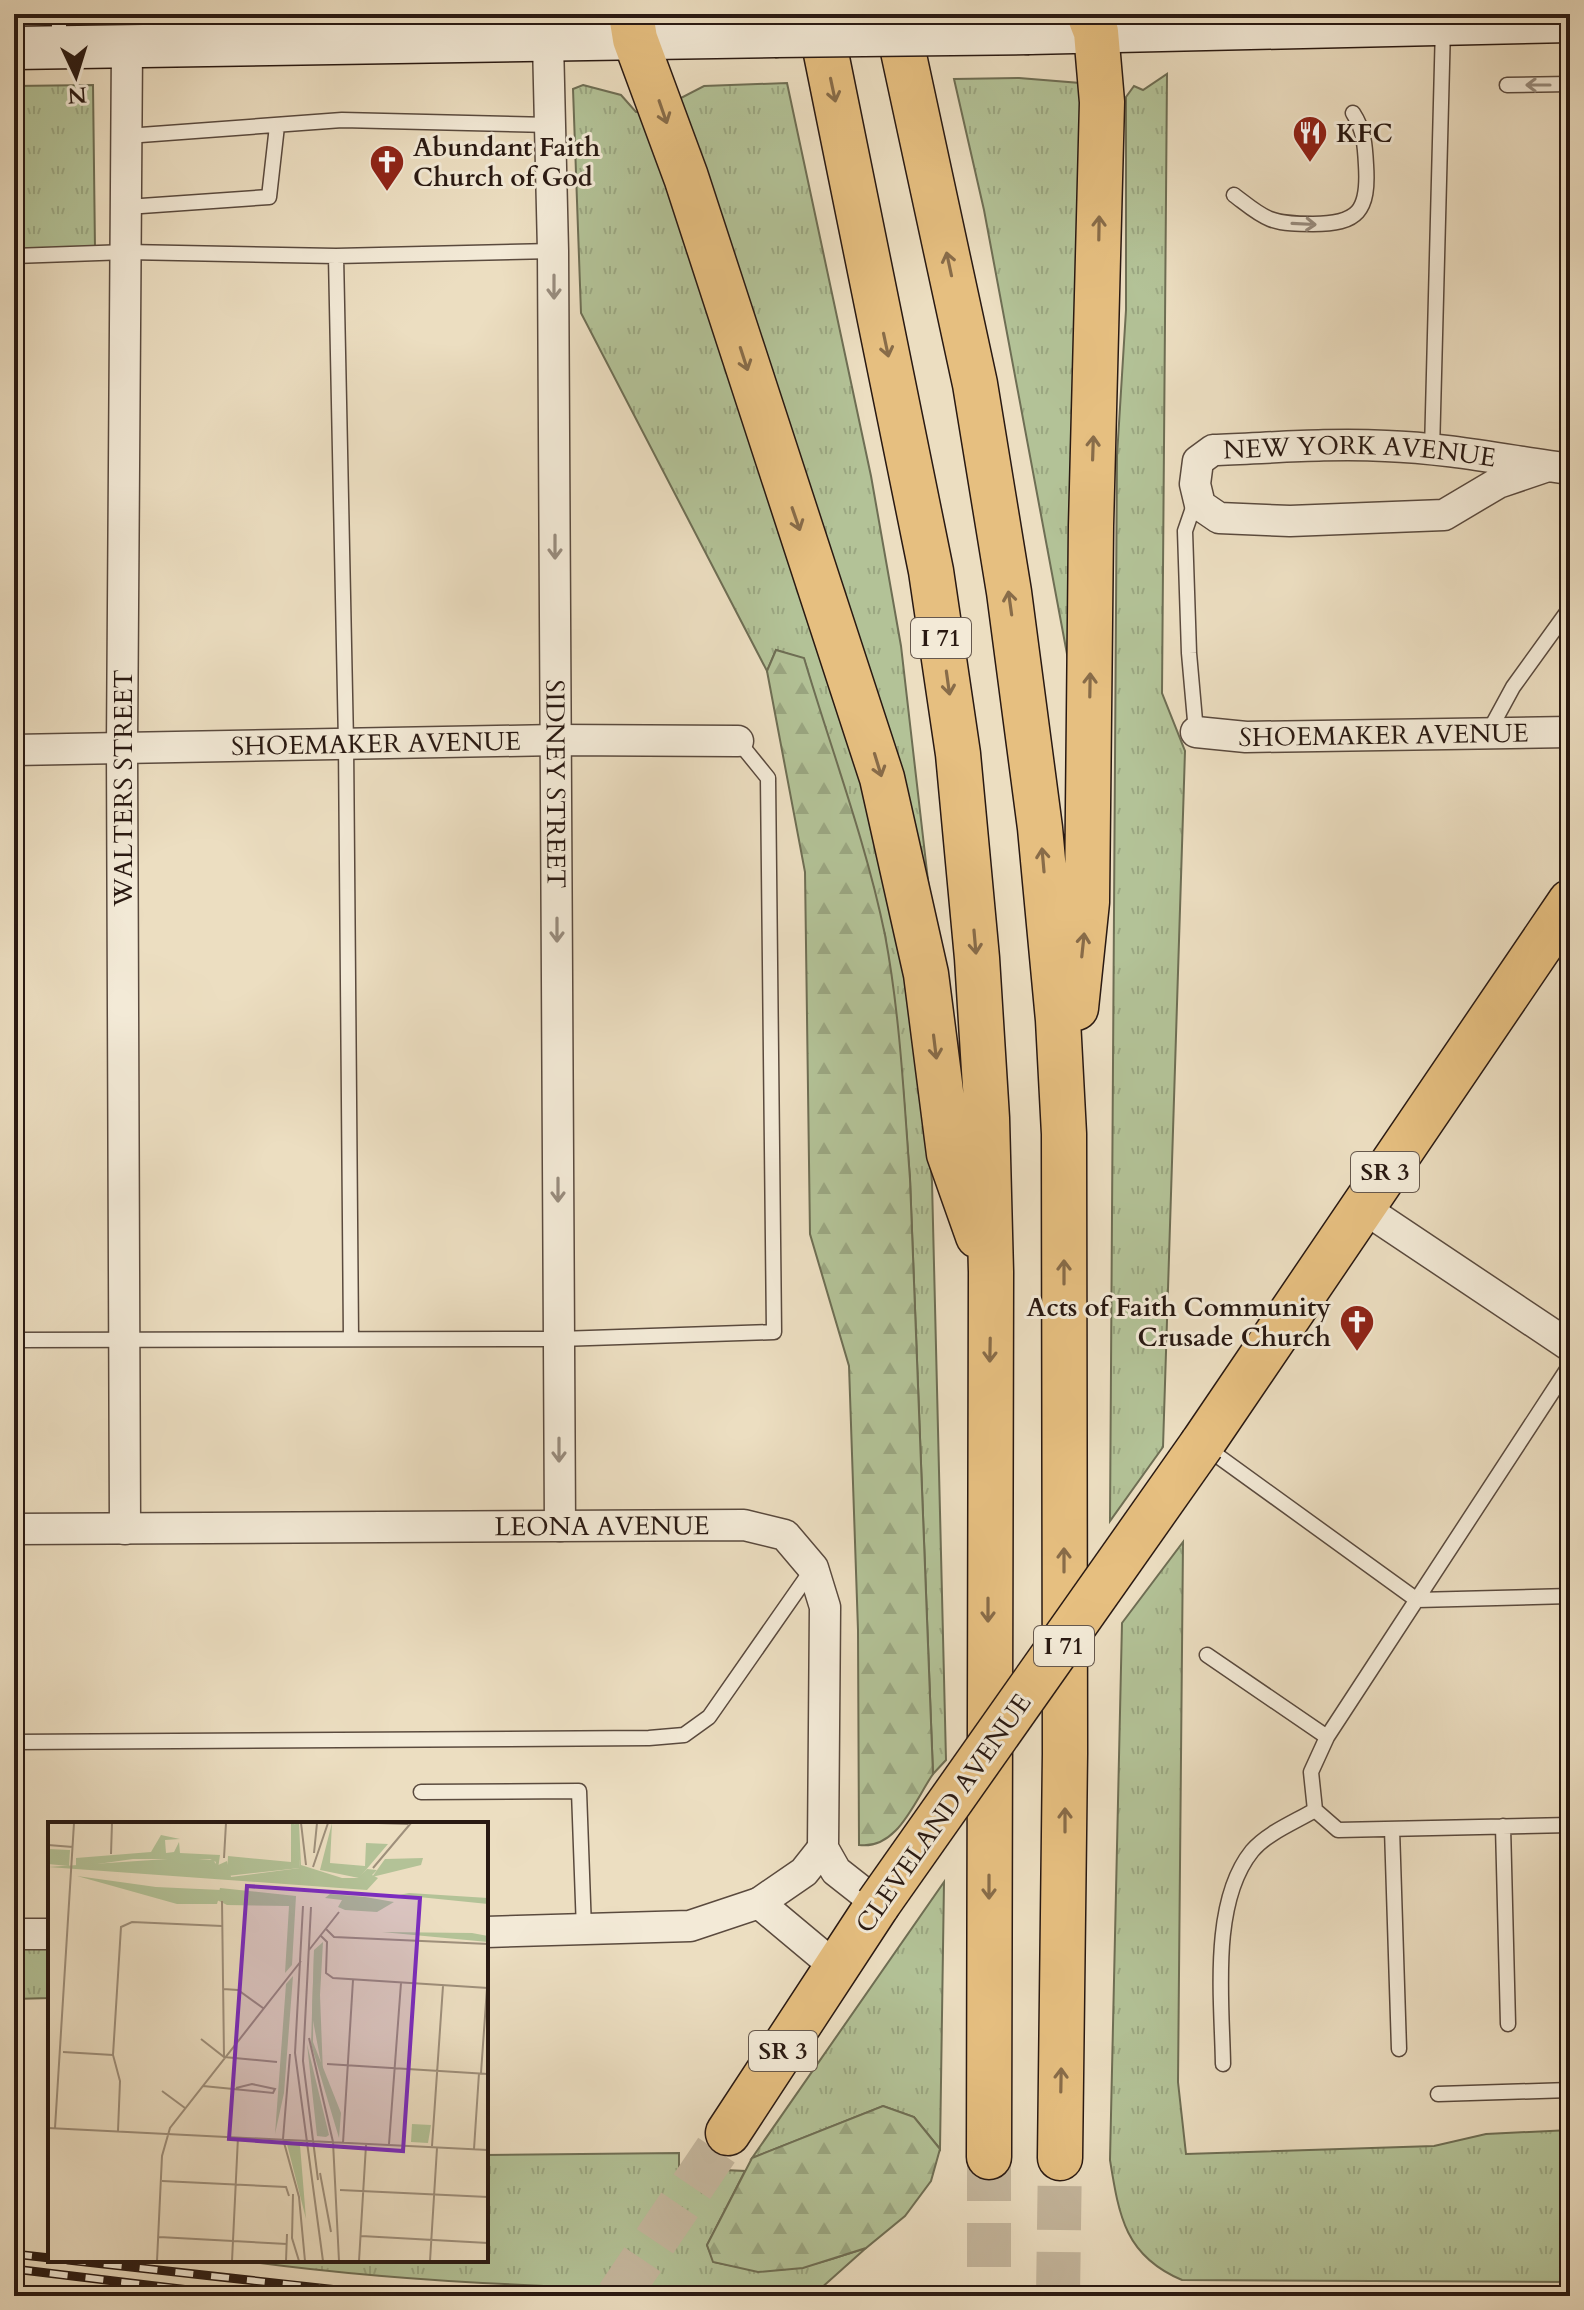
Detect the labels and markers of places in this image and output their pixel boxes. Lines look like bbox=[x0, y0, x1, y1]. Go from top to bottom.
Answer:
restaurant icon: KFC bbox=[1291, 114, 1329, 164]
place label: KFC bbox=[1336, 116, 1393, 151]
place label: Abundant Faith Church of God bbox=[413, 130, 600, 195]
church icon: Abundant Faith Church of God bbox=[368, 143, 406, 193]
place label: Acts of Faith Community Crusade Church bbox=[1027, 1290, 1331, 1355]
church icon: Acts of Faith Community Crusade Church bbox=[1338, 1303, 1376, 1353]

